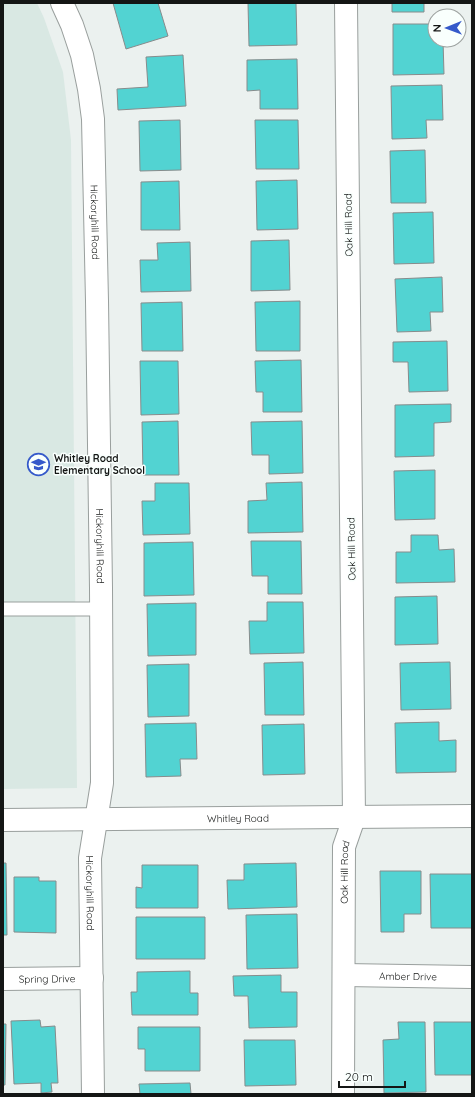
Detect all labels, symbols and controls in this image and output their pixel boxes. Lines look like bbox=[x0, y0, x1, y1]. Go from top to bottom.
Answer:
north arrow bbox=[427, 8, 467, 48]
text: N bbox=[430, 24, 444, 32]
street label: Hickoryhill Road bbox=[87, 184, 102, 260]
street label: Oak Hill Road bbox=[341, 193, 356, 257]
school or university icon: Whitley Road Elementary School bbox=[25, 451, 51, 477]
place label: Whitley Road Elementary School bbox=[54, 452, 145, 477]
street label: Hickoryhill Road bbox=[93, 508, 107, 584]
street label: Oak Hill Road bbox=[344, 517, 359, 581]
street label: Whitley Road bbox=[207, 812, 269, 825]
street label: Oak Hill Road bbox=[338, 839, 353, 904]
street label: Hickoryhill Road bbox=[83, 855, 97, 931]
street label: Amber Drive bbox=[379, 970, 437, 983]
street label: Spring Drive bbox=[19, 972, 76, 986]
scale bar bbox=[339, 1063, 405, 1089]
text: 20 m bbox=[345, 1069, 373, 1084]

